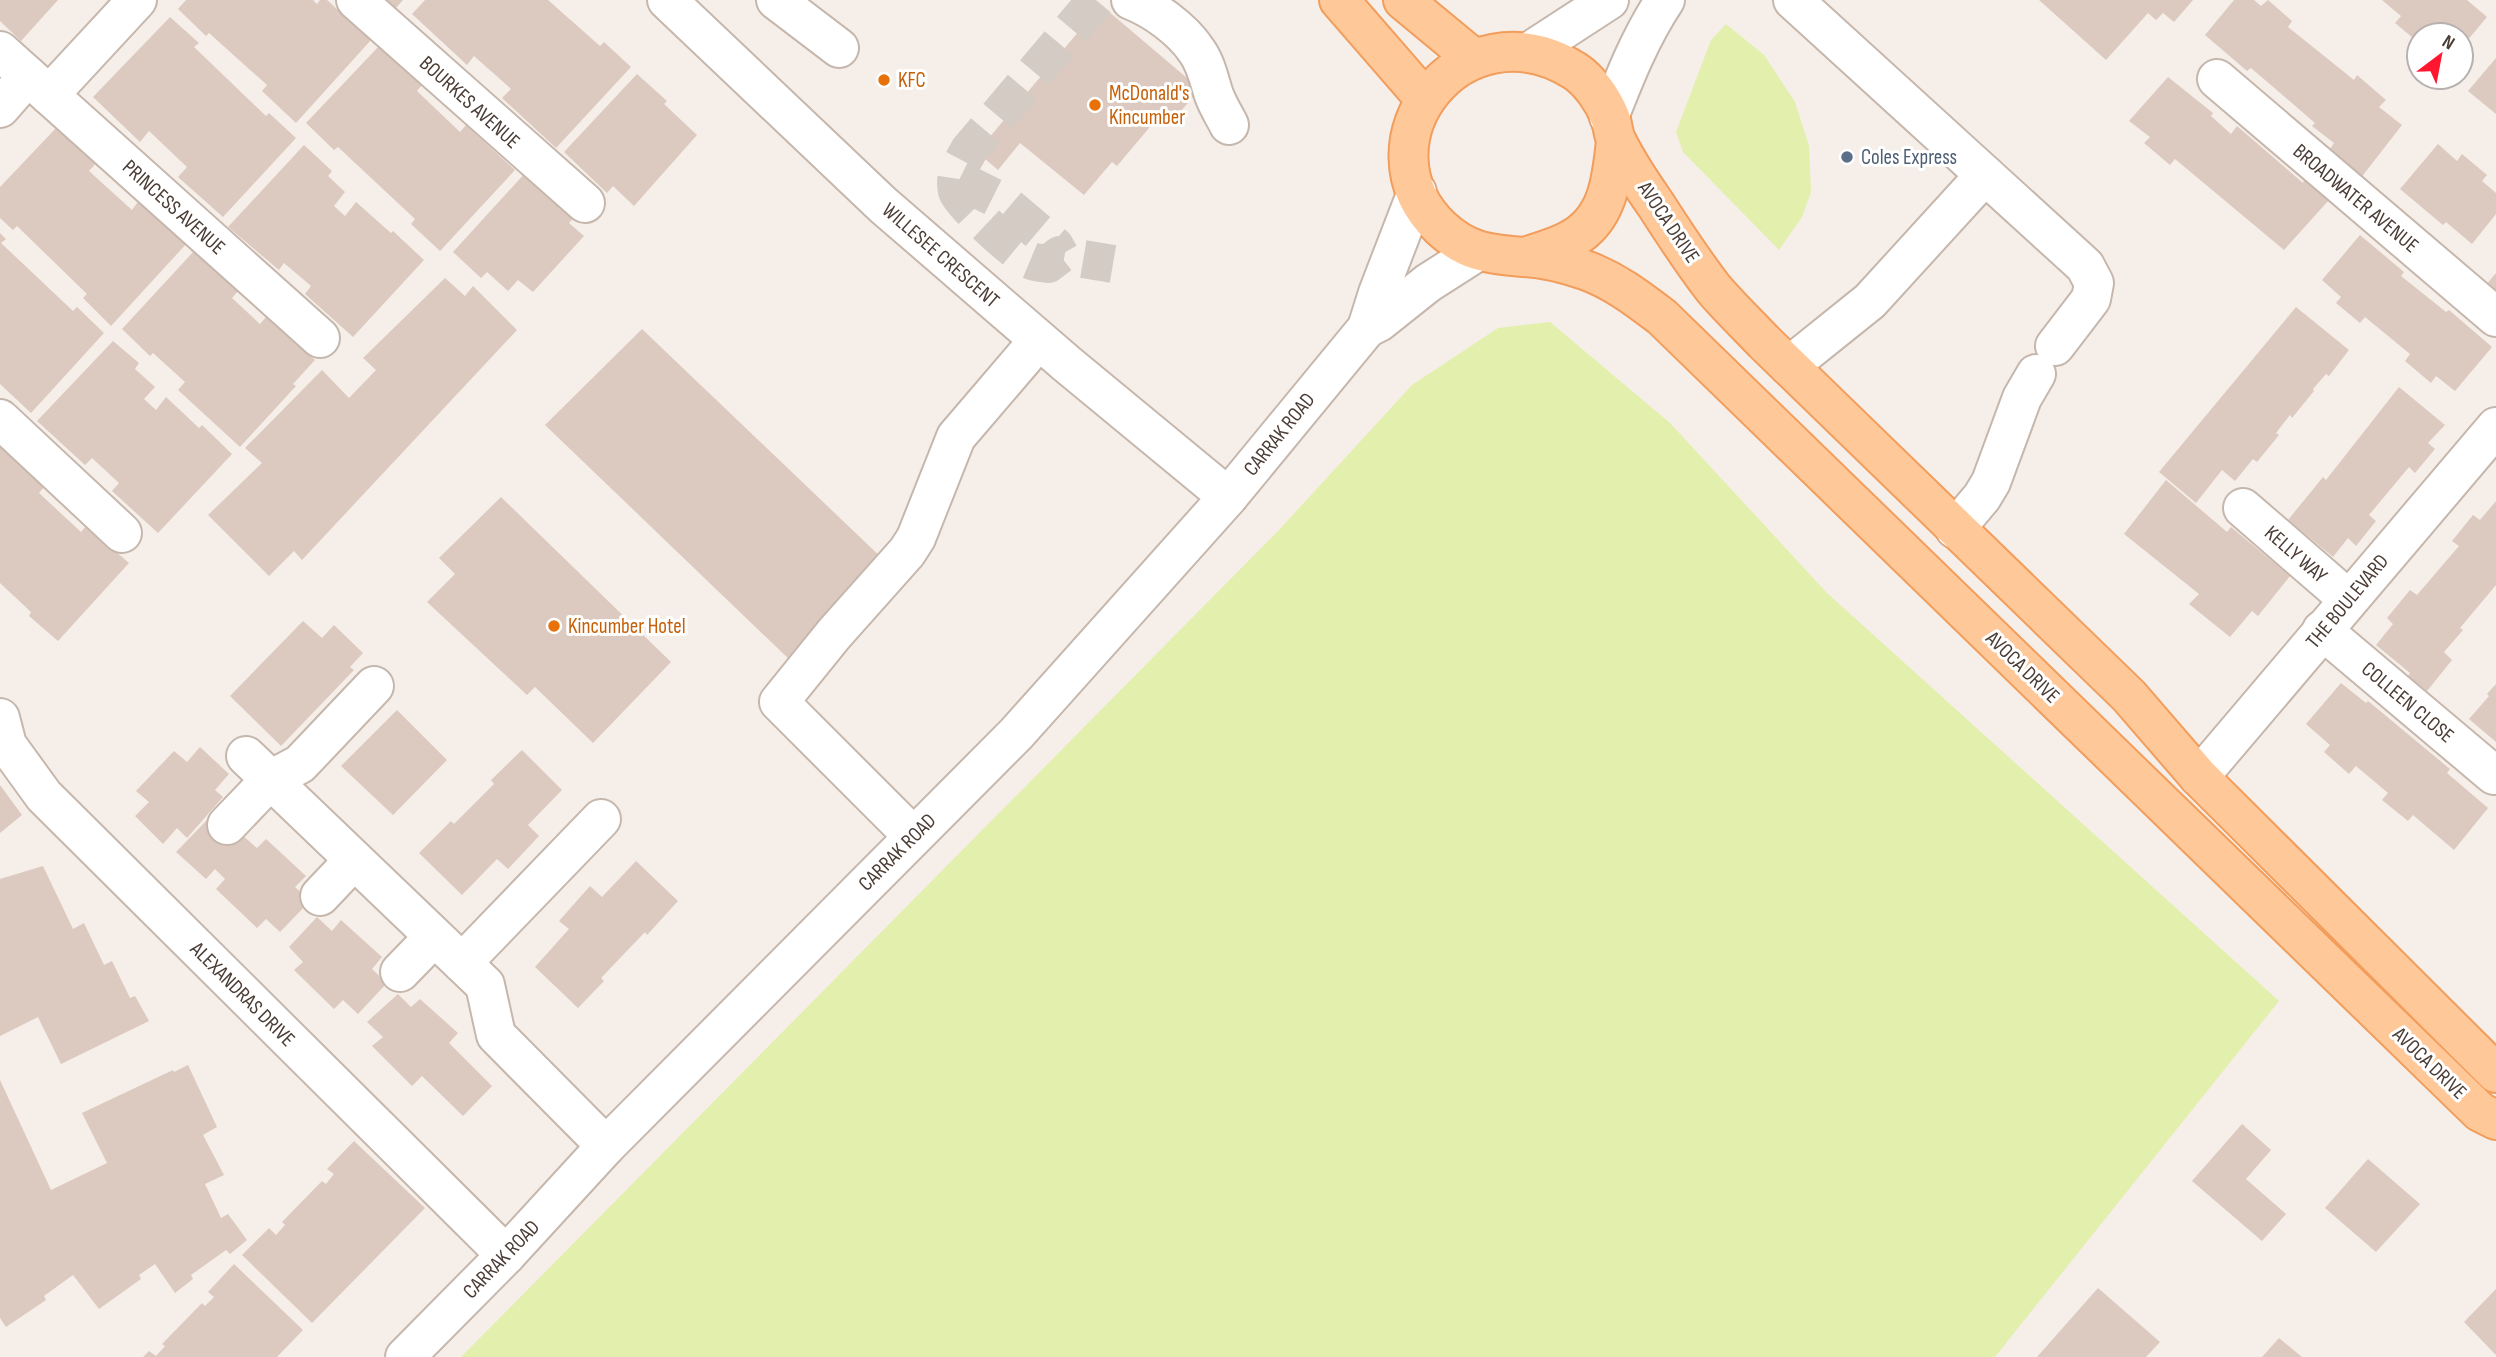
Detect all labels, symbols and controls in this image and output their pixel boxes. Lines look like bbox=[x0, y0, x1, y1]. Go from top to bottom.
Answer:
north arrow bbox=[2405, 21, 2475, 91]
text: N bbox=[2438, 30, 2459, 55]
street label: BOURKES AVENUE bbox=[414, 51, 525, 154]
place label: KFC bbox=[898, 68, 926, 93]
marker: KFC bbox=[876, 72, 892, 88]
place label: McDonald's Kincumber bbox=[1109, 81, 1190, 130]
marker: McDonald's Kincumber bbox=[1087, 97, 1103, 113]
street label: BROADWATER AVENUE bbox=[2288, 139, 2424, 258]
place label: Coles Express bbox=[1861, 145, 1957, 170]
marker: Coles Express bbox=[1839, 149, 1855, 165]
street label: PRINCESS AVENUE bbox=[117, 155, 230, 260]
street label: AVOCA DRIVE bbox=[1632, 176, 1705, 268]
street label: WILLESEE CRESCENT bbox=[877, 198, 1005, 313]
street label: CARRAK ROAD bbox=[1238, 388, 1320, 481]
street label: KELLY WAY bbox=[2259, 521, 2332, 588]
street label: THE BOULEVARD bbox=[2301, 549, 2394, 654]
place label: Kincumber Hotel bbox=[568, 614, 686, 639]
marker: Kincumber Hotel bbox=[546, 618, 562, 634]
street label: AVOCA DRIVE bbox=[1980, 625, 2065, 709]
street label: COLLEEN CLOSE bbox=[2356, 657, 2459, 748]
street label: CARRAK ROAD bbox=[853, 808, 941, 896]
street label: ALEXANDRAS DRIVE bbox=[184, 936, 300, 1052]
street label: AVOCA DRIVE bbox=[2387, 1021, 2472, 1105]
street label: CARRAK ROAD bbox=[458, 1215, 545, 1304]

